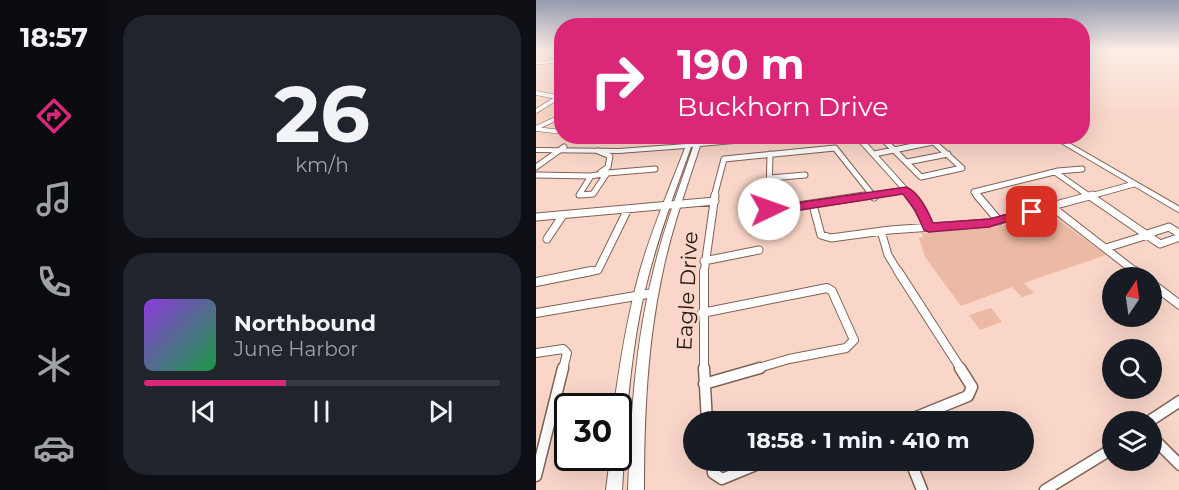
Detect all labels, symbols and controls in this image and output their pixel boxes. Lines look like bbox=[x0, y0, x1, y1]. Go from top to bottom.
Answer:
text: 18:57 bbox=[20, 21, 88, 54]
text: 190 m bbox=[677, 38, 805, 90]
icon: right bbox=[578, 42, 656, 120]
text: 26 bbox=[274, 66, 370, 162]
text: Buckhorn Drive bbox=[677, 90, 889, 123]
icon: directions bbox=[33, 95, 75, 137]
text: km/h bbox=[295, 153, 349, 177]
position arrow bbox=[737, 177, 801, 241]
icon: music bbox=[33, 178, 75, 220]
pin bbox=[1006, 186, 1057, 237]
icon: arrive bbox=[1015, 195, 1048, 228]
street label: Eagle Drive bbox=[671, 231, 703, 351]
icon: phone bbox=[33, 261, 75, 303]
north arrow bbox=[1102, 267, 1162, 327]
map controls bbox=[1102, 267, 1162, 471]
text: Northbound bbox=[234, 310, 376, 337]
text: June Harbor bbox=[234, 337, 358, 361]
button: search bbox=[1102, 339, 1162, 399]
icon: climate bbox=[33, 344, 75, 386]
speed limit sign: 30 bbox=[554, 393, 632, 471]
icon: previous bbox=[187, 395, 220, 428]
icon: pause bbox=[305, 395, 338, 428]
icon: next bbox=[424, 395, 457, 428]
button: layers bbox=[1102, 411, 1162, 471]
icon: car bbox=[33, 427, 75, 469]
text: 18:58 · 1 min · 410 m bbox=[748, 427, 969, 454]

